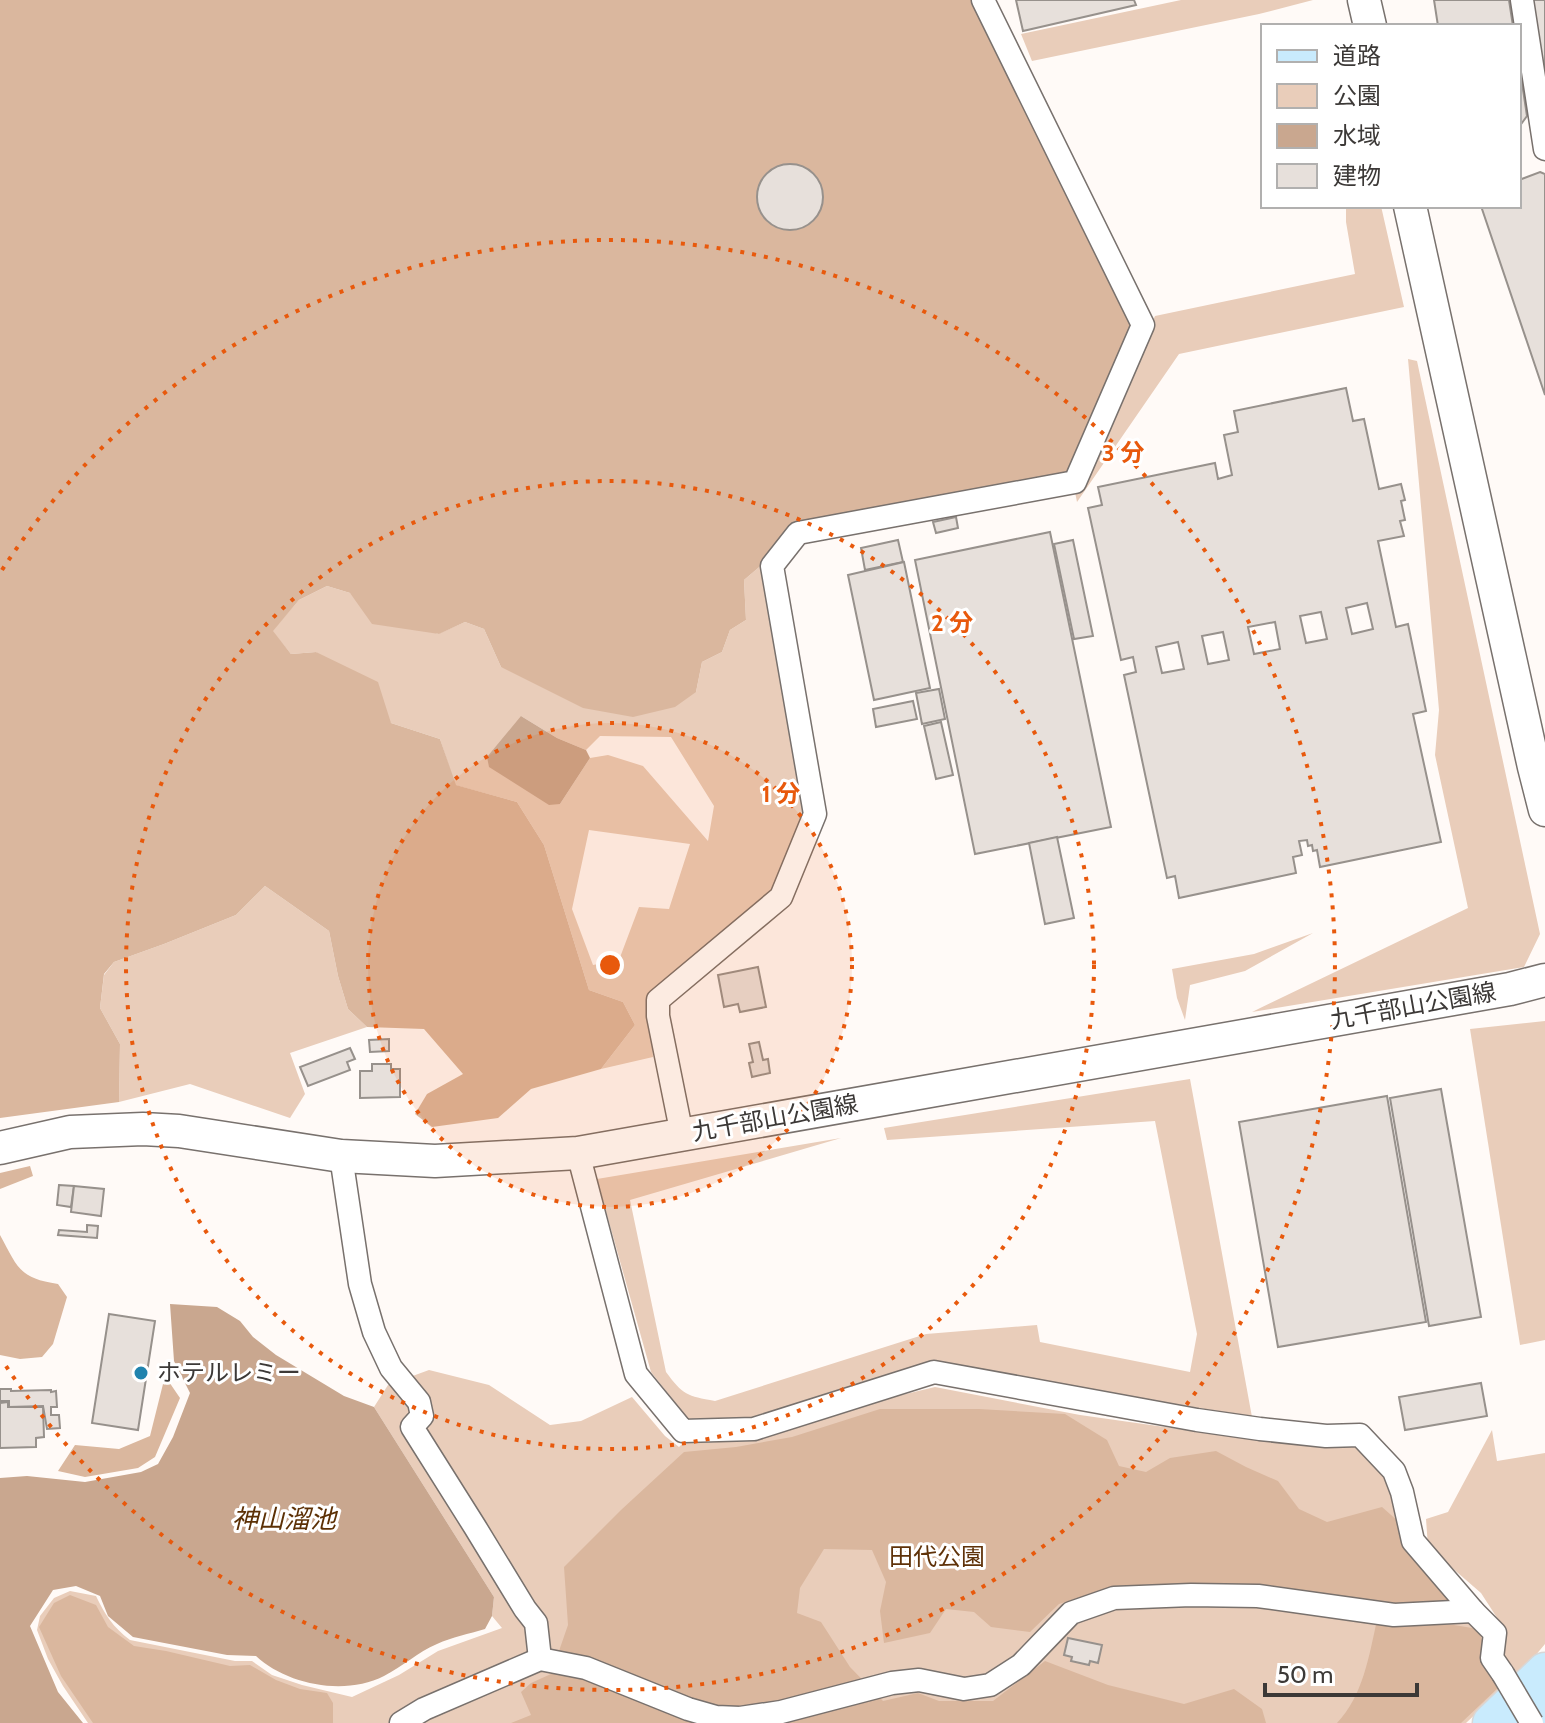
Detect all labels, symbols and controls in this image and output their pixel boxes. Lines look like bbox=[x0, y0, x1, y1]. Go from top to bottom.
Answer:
legend bbox=[1261, 24, 1521, 208]
text: 道路 bbox=[1333, 41, 1381, 70]
text: 公園 bbox=[1333, 81, 1381, 110]
text: 水域 bbox=[1333, 121, 1381, 150]
text: 建物 bbox=[1333, 161, 1381, 190]
text: 3 分 bbox=[1102, 438, 1144, 467]
text: 2 分 bbox=[931, 608, 973, 637]
text: 1 分 bbox=[762, 779, 800, 808]
centre of rings bbox=[596, 951, 624, 979]
street label: 九千部山公園線 bbox=[1328, 977, 1498, 1034]
street label: 九千部山公園線 bbox=[690, 1089, 860, 1146]
place label: ホテルレミー bbox=[157, 1358, 301, 1387]
marker: ホテルレミー bbox=[132, 1364, 150, 1382]
water label: 神山溜池 bbox=[232, 1503, 339, 1535]
park label: 田代公園 bbox=[889, 1542, 985, 1571]
scale bar bbox=[1265, 1647, 1417, 1697]
text: 50 m bbox=[1277, 1660, 1333, 1689]

